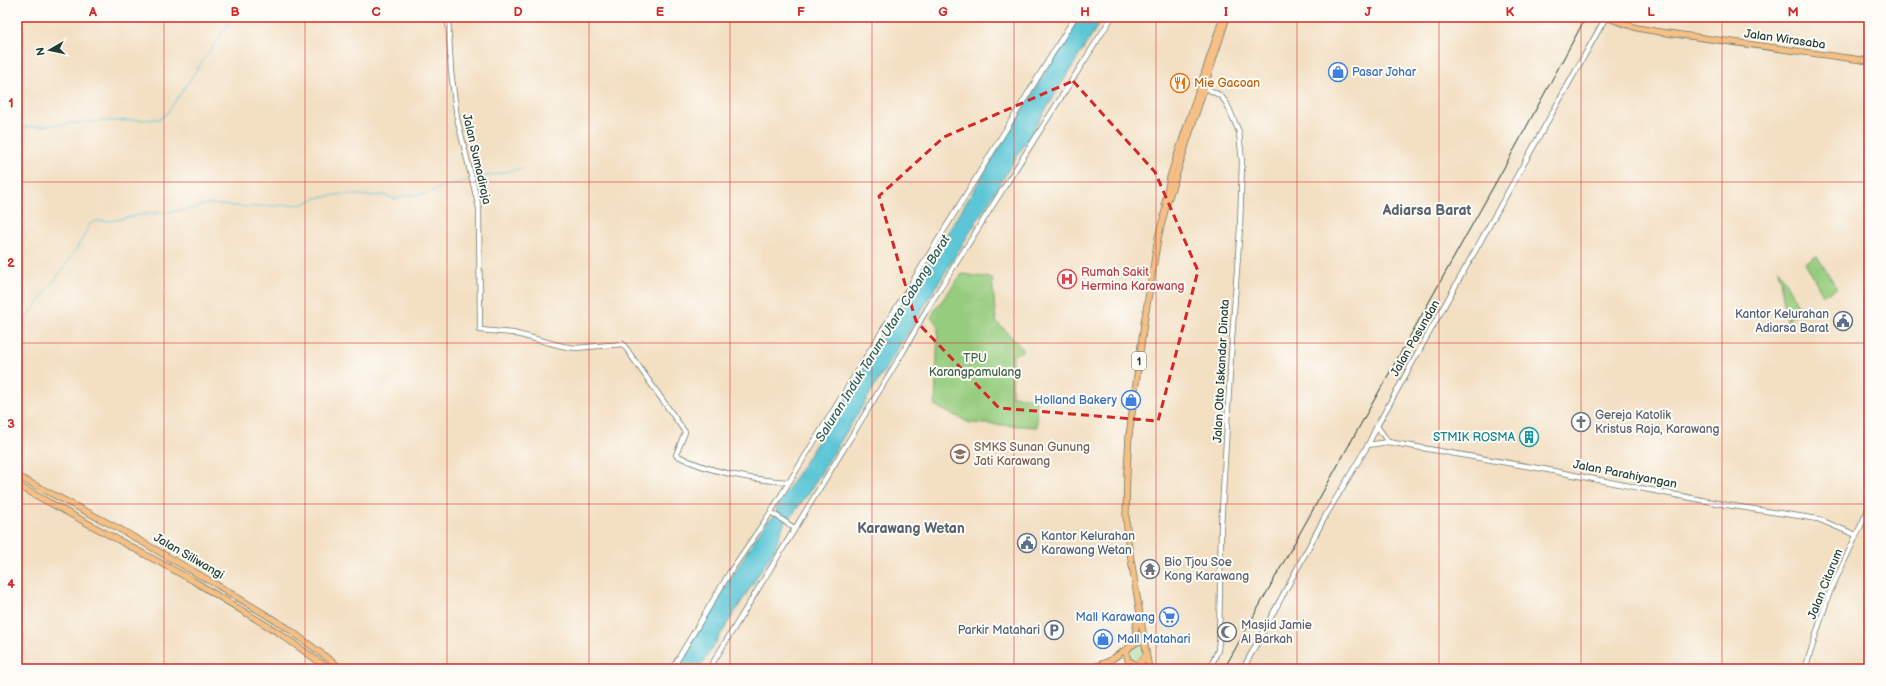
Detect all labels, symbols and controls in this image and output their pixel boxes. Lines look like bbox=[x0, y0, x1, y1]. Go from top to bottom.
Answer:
text: A bbox=[88, 4, 97, 20]
text: B bbox=[230, 4, 240, 20]
text: C bbox=[371, 4, 381, 20]
text: D bbox=[513, 4, 523, 20]
text: E bbox=[656, 4, 665, 20]
text: F bbox=[797, 4, 805, 20]
text: G bbox=[938, 4, 948, 20]
text: H bbox=[1080, 4, 1090, 20]
text: I bbox=[1224, 4, 1228, 20]
text: J bbox=[1364, 4, 1372, 20]
text: K bbox=[1506, 4, 1515, 20]
text: L bbox=[1647, 4, 1655, 20]
text: M bbox=[1787, 4, 1799, 20]
street label: Jalan Wirasaba bbox=[1743, 26, 1827, 53]
north arrow bbox=[30, 30, 70, 70]
text: N bbox=[34, 46, 48, 57]
shop icon: Pasar Johar bbox=[1327, 61, 1349, 83]
place label: Pasar Johar bbox=[1352, 65, 1417, 80]
restaurant icon: Mie Gacoan bbox=[1169, 72, 1191, 94]
place label: Mie Gacoan bbox=[1194, 76, 1260, 91]
text: 1 bbox=[8, 95, 14, 111]
street label: Jalan Sumadiraja bbox=[459, 112, 494, 206]
district label: Adiarsa Barat bbox=[1382, 202, 1471, 219]
water label: Saluran Induk Tarum Utara Cabang Barat bbox=[812, 231, 954, 445]
text: 2 bbox=[7, 255, 15, 271]
place label: Rumah Sakit Hermina Karawang bbox=[1081, 265, 1185, 294]
hospital icon: Rumah Sakit Hermina Karawang bbox=[1056, 268, 1078, 290]
street label: Jalan Pasundan bbox=[1387, 297, 1444, 379]
street label: Jalan Otto Iskandar Dinata bbox=[1210, 299, 1233, 443]
place label: Kantor Kelurahan Adiarsa Barat bbox=[1735, 307, 1829, 336]
public building icon: Kantor Kelurahan Adiarsa Barat bbox=[1832, 310, 1854, 332]
park label: TPU Karangpamulang bbox=[929, 351, 1021, 380]
road number: 1 bbox=[1132, 352, 1146, 370]
shop icon: Holland Bakery bbox=[1120, 389, 1142, 411]
place label: Holland Bakery bbox=[1034, 393, 1118, 408]
place label: Gereja Katolik Kristus Raja, Karawang bbox=[1595, 408, 1720, 437]
church icon: Gereja Katolik Kristus Raja, Karawang bbox=[1570, 411, 1592, 433]
text: 3 bbox=[7, 416, 15, 432]
building icon: STMIK ROSMA bbox=[1518, 426, 1540, 448]
place label: STMIK ROSMA bbox=[1433, 430, 1516, 445]
place label: SMKS Sunan Gunung Jati Karawang bbox=[974, 440, 1090, 469]
school or university icon: SMKS Sunan Gunung Jati Karawang bbox=[949, 443, 971, 465]
street label: Jalan Parahiyangan bbox=[1572, 457, 1678, 492]
district label: Karawang Wetan bbox=[857, 520, 965, 537]
place label: Kantor Kelurahan Karawang Wetan bbox=[1041, 529, 1135, 558]
street label: Jalan Siliwangi bbox=[151, 530, 227, 583]
public building icon: Kantor Kelurahan Karawang Wetan bbox=[1016, 532, 1038, 554]
street label: Jalan Citarum bbox=[1805, 547, 1846, 622]
place label: Bio Tjou Soe Kong Karawang bbox=[1164, 555, 1249, 584]
temple icon: Bio Tjou Soe Kong Karawang bbox=[1139, 558, 1161, 580]
text: 4 bbox=[7, 576, 15, 592]
supermarket icon: Mall Karawang bbox=[1158, 606, 1180, 628]
place label: Mall Karawang bbox=[1076, 610, 1155, 625]
place label: Masjid Jamie Al Barkah bbox=[1241, 618, 1312, 647]
parking icon: Parkir Matahari bbox=[1043, 619, 1065, 641]
mosque icon: Masjid Jamie Al Barkah bbox=[1216, 621, 1238, 643]
place label: Parkir Matahari bbox=[958, 623, 1040, 638]
shop icon: Mall Matahari bbox=[1092, 628, 1114, 650]
place label: Mall Matahari bbox=[1117, 632, 1191, 647]

